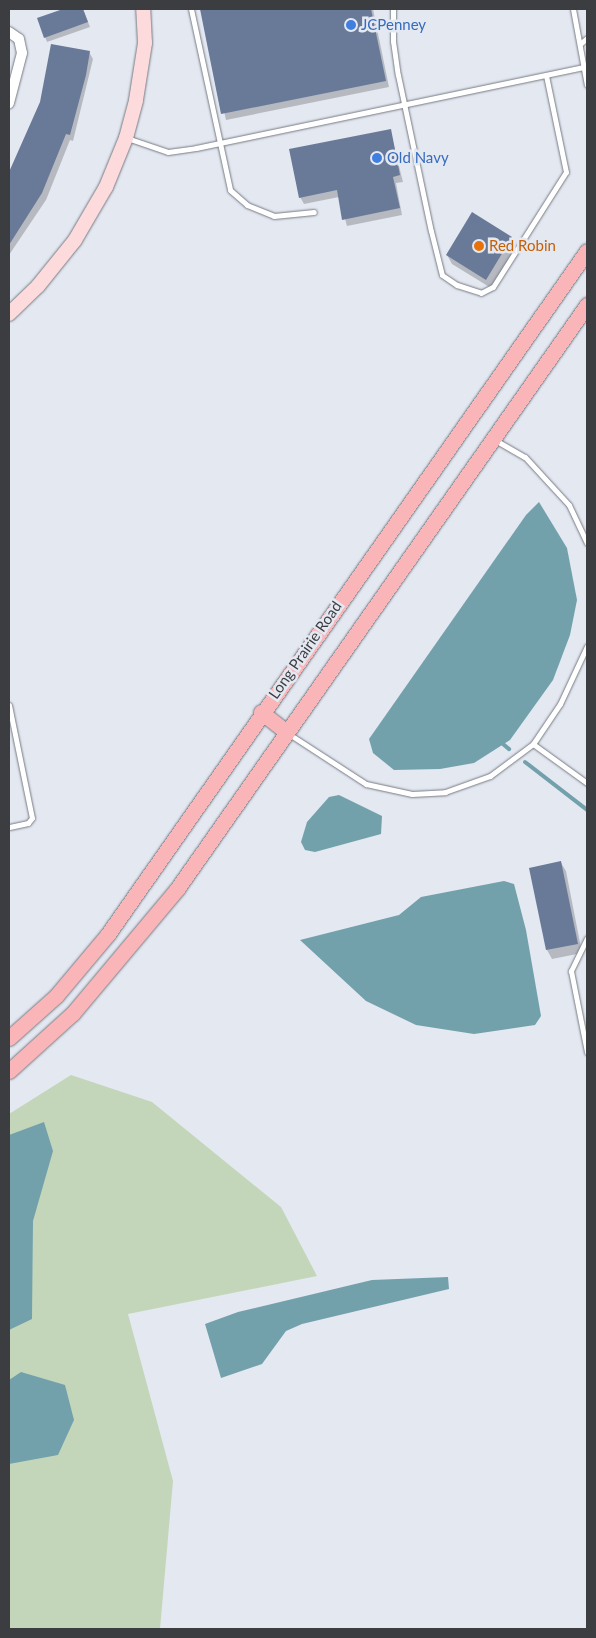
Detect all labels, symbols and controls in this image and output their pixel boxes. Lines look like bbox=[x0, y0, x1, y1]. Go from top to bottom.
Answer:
place label: JCPenney bbox=[361, 16, 426, 34]
marker: JCPenney bbox=[345, 19, 357, 31]
place label: Old Navy bbox=[387, 149, 449, 167]
marker: Old Navy bbox=[371, 152, 383, 164]
place label: Red Robin bbox=[489, 237, 556, 255]
marker: Red Robin bbox=[473, 240, 485, 252]
street label: Long Prairie Road bbox=[265, 598, 345, 702]

